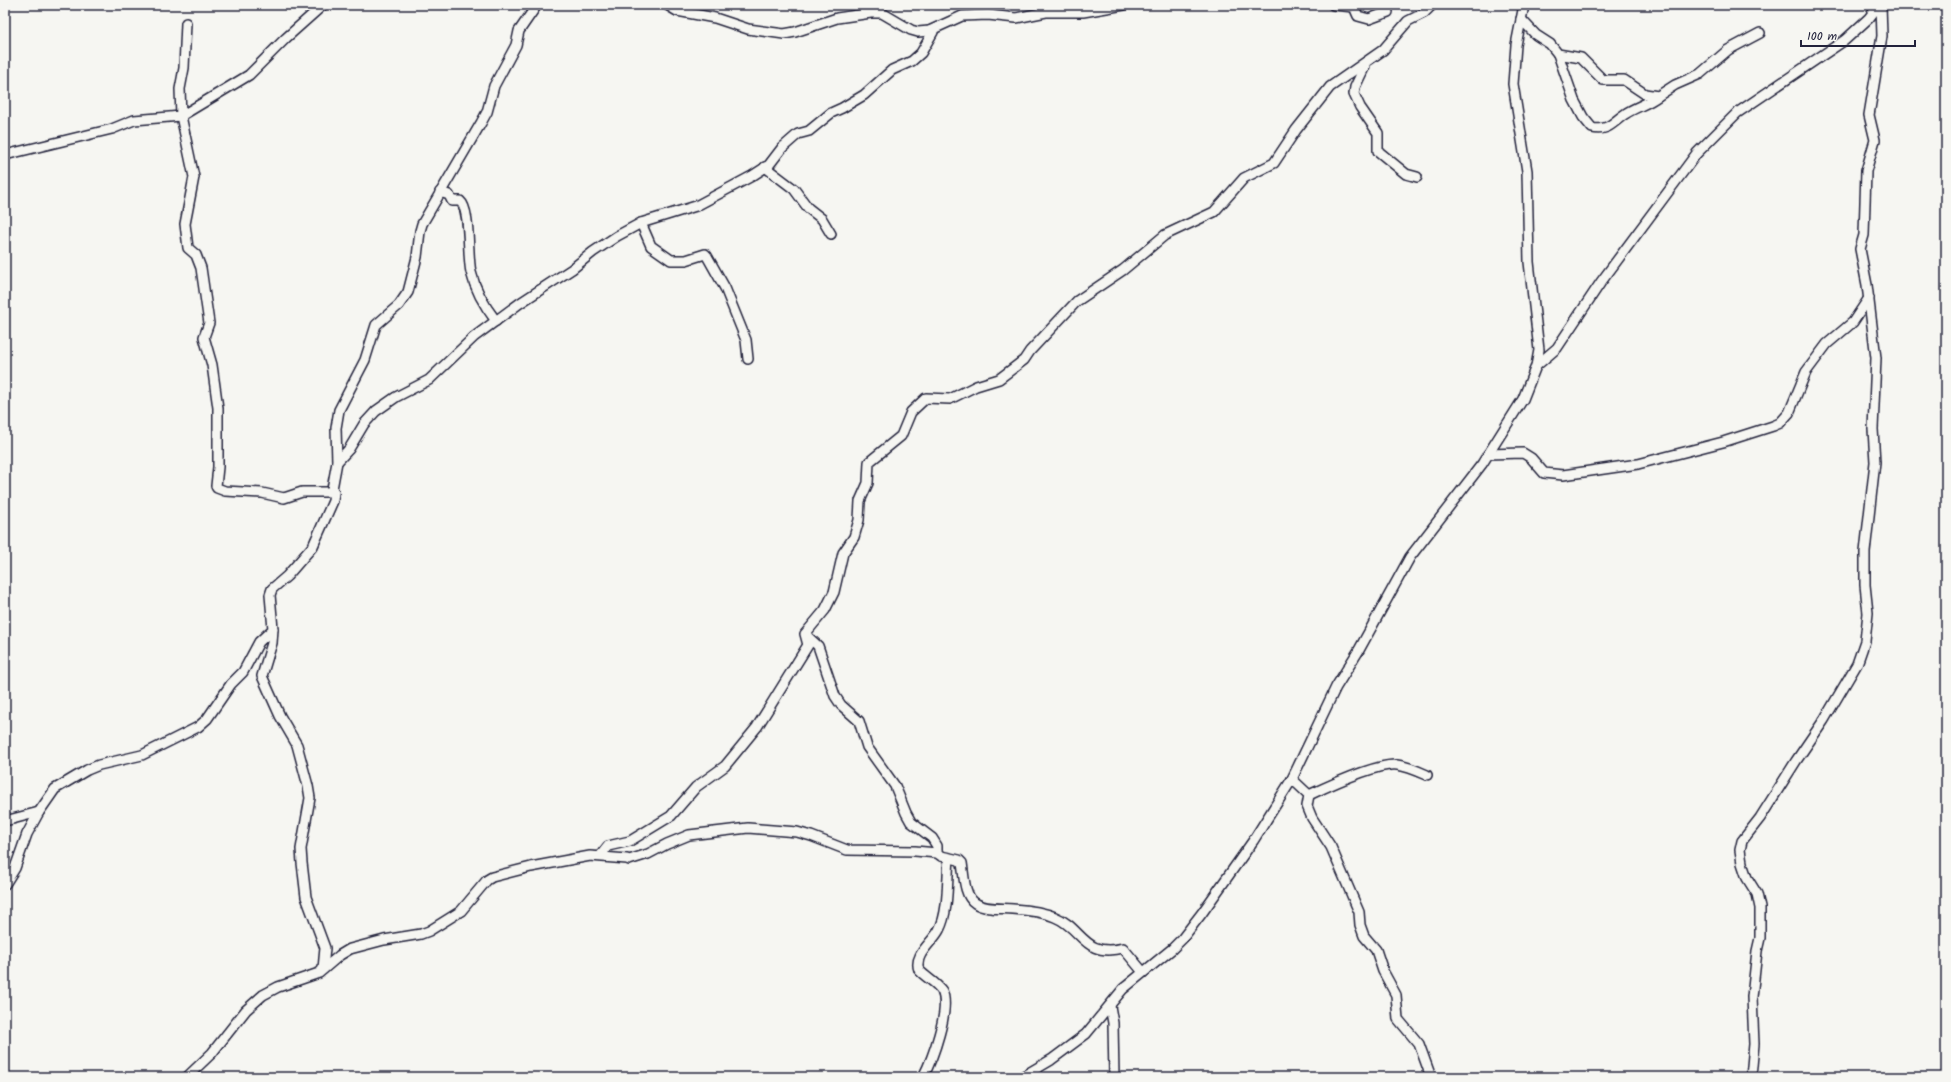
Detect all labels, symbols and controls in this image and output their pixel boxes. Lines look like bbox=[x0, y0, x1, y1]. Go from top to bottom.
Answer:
scale bar bbox=[1801, 22, 1915, 48]
text: 100 m bbox=[1807, 27, 1838, 46]

